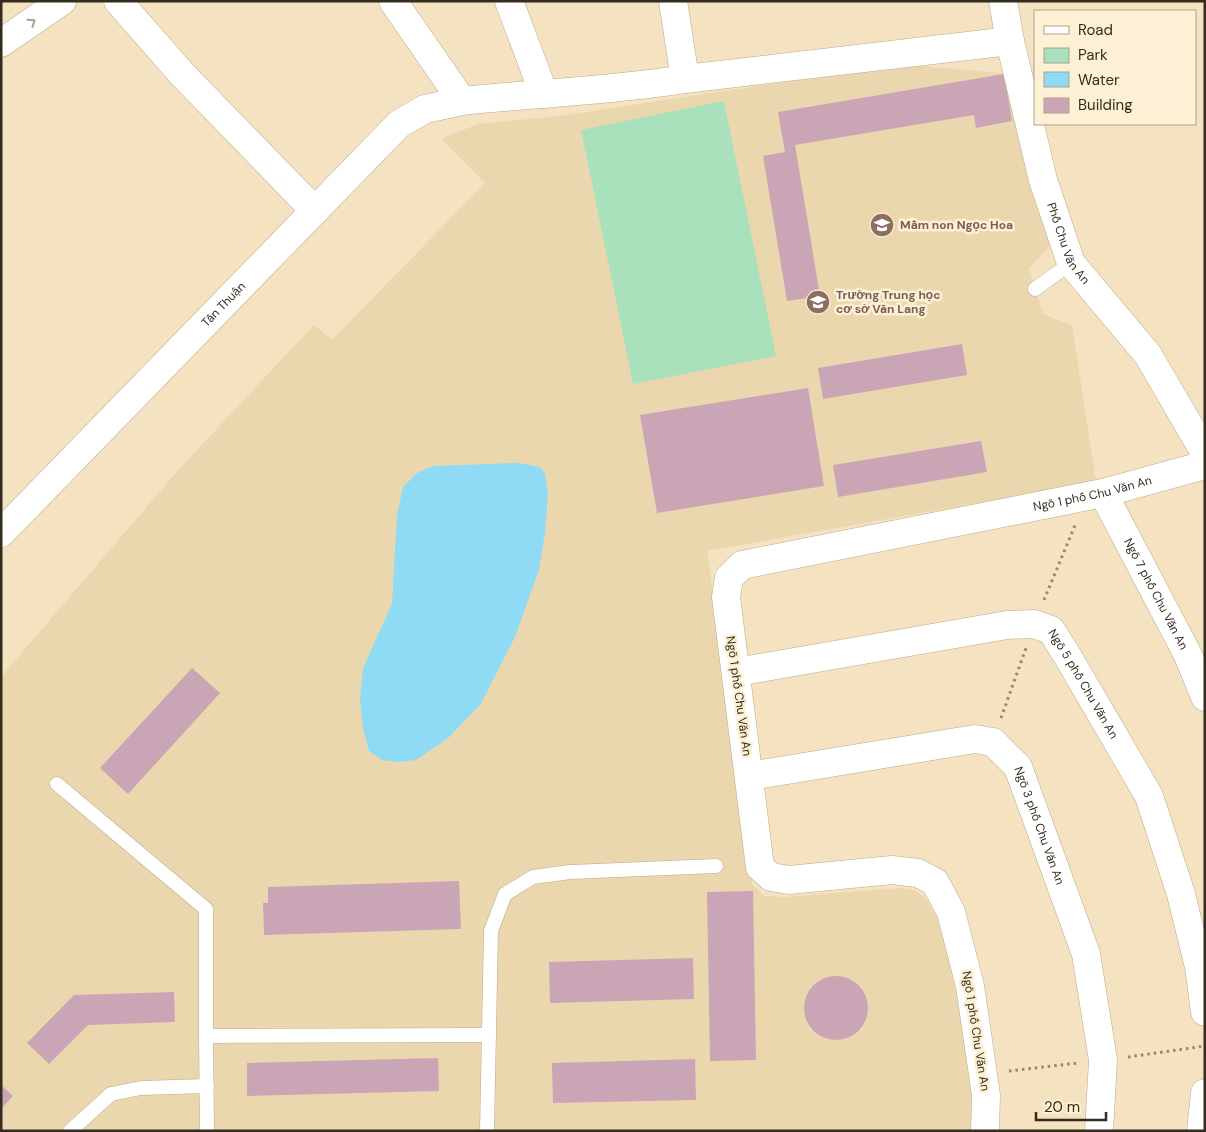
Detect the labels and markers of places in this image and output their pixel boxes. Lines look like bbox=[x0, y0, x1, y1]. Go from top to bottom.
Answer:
school or university icon: Mầm non Ngọc Hoa bbox=[869, 212, 895, 238]
place label: Mầm non Ngọc Hoa bbox=[900, 217, 1013, 233]
place label: Trường Trung học cơ sở Văn Lang bbox=[836, 287, 940, 317]
school or university icon: Trường Trung học cơ sở Văn Lang bbox=[805, 289, 831, 315]

